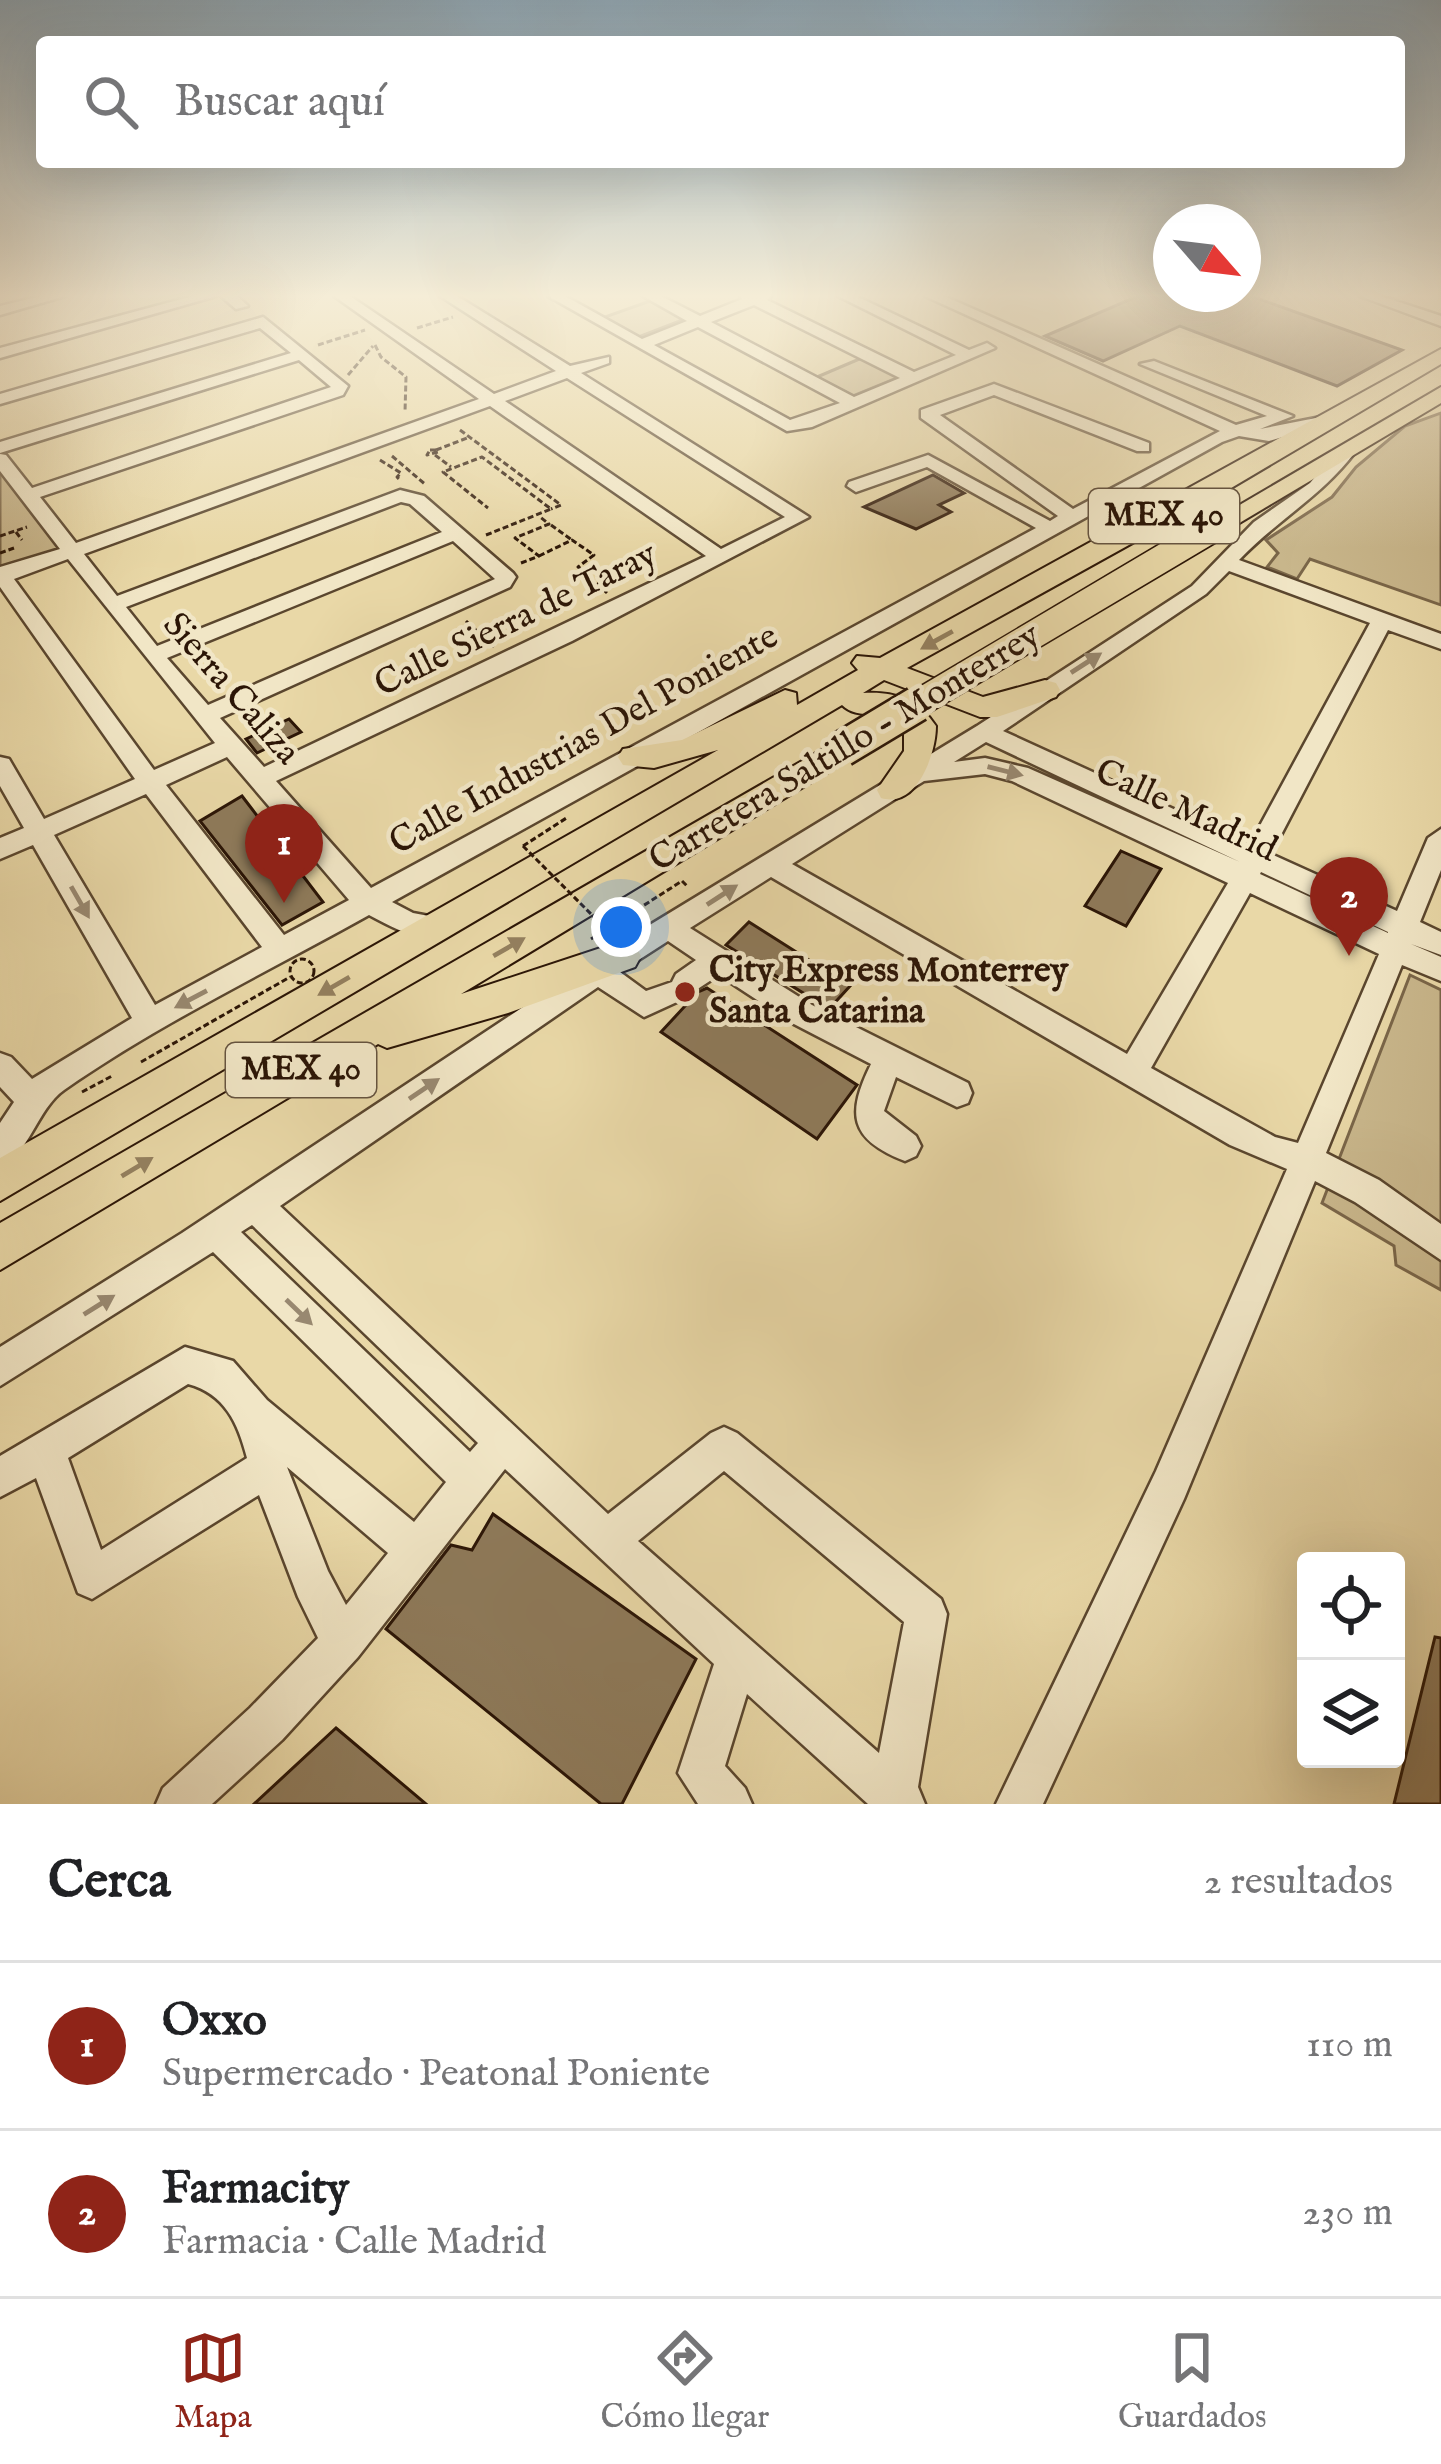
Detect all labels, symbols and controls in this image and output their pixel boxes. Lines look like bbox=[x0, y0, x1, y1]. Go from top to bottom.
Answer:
search box bbox=[36, 36, 1405, 168]
icon: search bbox=[78, 69, 144, 135]
text: Buscar aquí bbox=[174, 74, 385, 131]
north arrow bbox=[1153, 204, 1261, 312]
road number: MEX 40 bbox=[1089, 489, 1239, 543]
street label: Calle Sierra de Taray bbox=[367, 532, 665, 708]
street label: Sierra Caliza bbox=[152, 603, 310, 775]
street label: Carretera Saltillo - Monterrey bbox=[641, 613, 1049, 883]
street label: Calle Industrias Del Poniente bbox=[382, 614, 786, 866]
one-way arrow bbox=[920, 628, 953, 649]
one-way arrow bbox=[1070, 653, 1102, 675]
street label: Calle Madrid bbox=[1088, 749, 1285, 874]
one-way arrow bbox=[987, 762, 1024, 781]
pin: 1 bbox=[245, 804, 323, 903]
pin: 2 bbox=[1310, 857, 1388, 956]
one-way arrow bbox=[69, 885, 90, 919]
one-way arrow bbox=[705, 885, 738, 907]
your location bbox=[591, 897, 651, 957]
one-way arrow bbox=[492, 937, 526, 958]
place label: City Express Monterrey Santa Catarina bbox=[709, 948, 1069, 1035]
one-way arrow bbox=[317, 975, 351, 996]
marker: City Express Monterrey Santa Catarina bbox=[672, 979, 698, 1005]
one-way arrow bbox=[174, 988, 209, 1009]
road number: MEX 40 bbox=[226, 1043, 376, 1097]
one-way arrow bbox=[407, 1079, 440, 1101]
one-way arrow bbox=[120, 1157, 154, 1178]
one-way arrow bbox=[82, 1295, 116, 1316]
one-way arrow bbox=[284, 1297, 313, 1325]
map controls bbox=[1297, 1552, 1405, 1768]
button: locate bbox=[1297, 1552, 1405, 1660]
button: layers bbox=[1297, 1660, 1405, 1768]
text: Cerca bbox=[48, 1850, 171, 1915]
text: 2 resultados bbox=[1204, 1858, 1393, 1907]
text: Oxxo bbox=[162, 1993, 267, 2050]
text: 1 bbox=[80, 2021, 94, 2070]
text: 110 m bbox=[1306, 2021, 1393, 2070]
text: Supermercado · Peatonal Poniente bbox=[162, 2050, 710, 2099]
text: Farmacity bbox=[162, 2161, 349, 2218]
text: 2 bbox=[78, 2189, 96, 2238]
text: 230 m bbox=[1302, 2189, 1393, 2238]
text: Farmacia · Calle Madrid bbox=[162, 2218, 546, 2267]
tab: Mapa bbox=[174, 2325, 252, 2439]
tab: Cómo llegar bbox=[600, 2325, 769, 2439]
tab: Guardados bbox=[1118, 2325, 1267, 2439]

